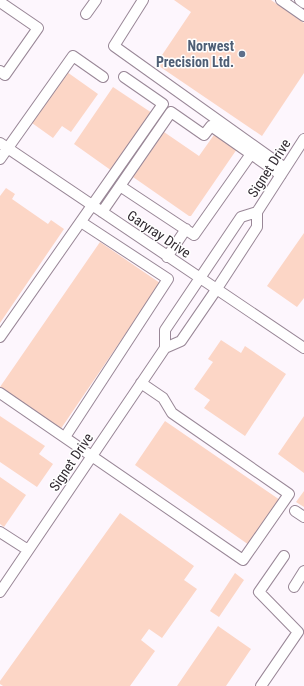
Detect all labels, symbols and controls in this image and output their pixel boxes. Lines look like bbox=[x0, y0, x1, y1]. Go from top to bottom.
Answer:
place label: Norwest Precision Ltd. bbox=[156, 38, 234, 70]
marker: Norwest Precision Ltd. bbox=[237, 49, 247, 59]
street label: Signet Drive bbox=[244, 136, 294, 200]
street label: Garyray Drive bbox=[124, 207, 194, 261]
street label: Signet Drive bbox=[46, 430, 96, 494]

